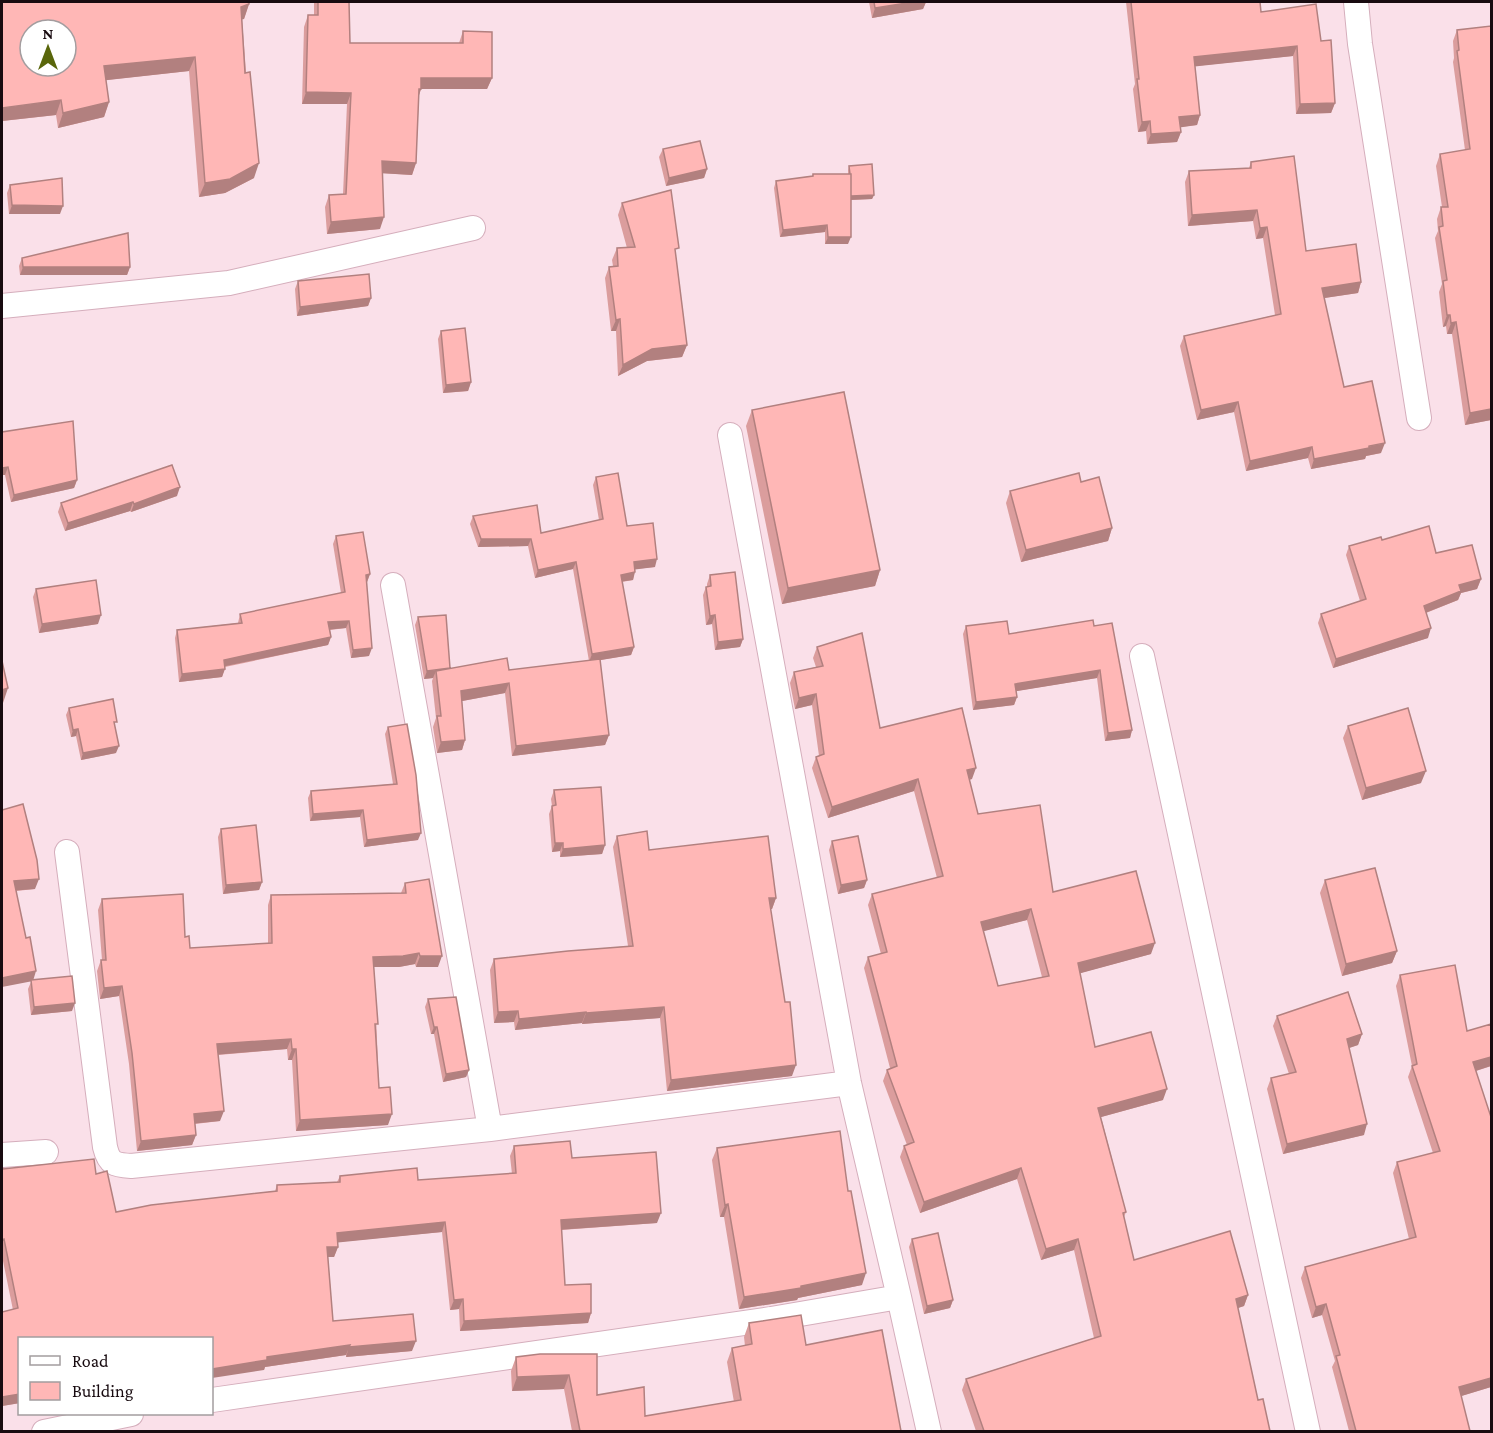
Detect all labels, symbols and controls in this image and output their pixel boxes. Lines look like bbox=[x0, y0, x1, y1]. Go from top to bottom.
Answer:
north arrow bbox=[18, 18, 78, 78]
text: N bbox=[43, 25, 54, 42]
legend bbox=[18, 1337, 213, 1415]
text: Road bbox=[72, 1351, 109, 1371]
text: Building bbox=[72, 1381, 134, 1401]

